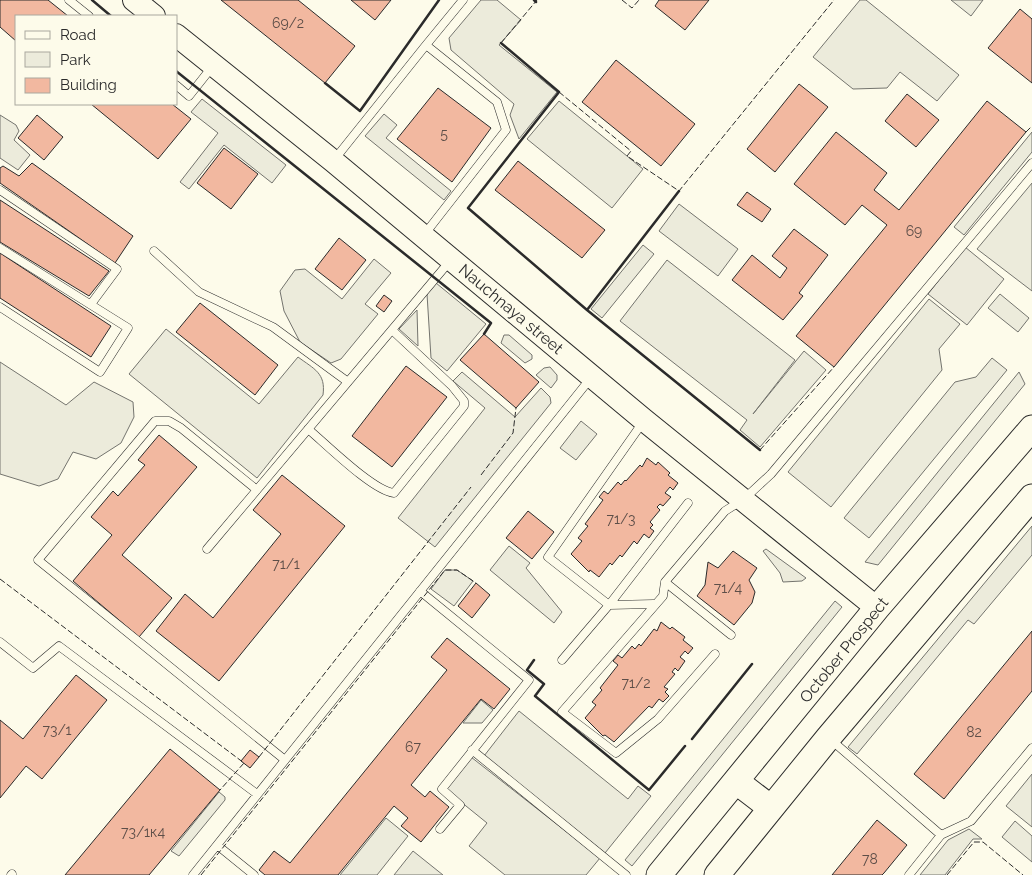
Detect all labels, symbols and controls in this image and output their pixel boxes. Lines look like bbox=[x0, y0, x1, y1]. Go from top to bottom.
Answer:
legend bbox=[15, 15, 178, 105]
house number: 69/2 bbox=[272, 15, 304, 31]
text: Road bbox=[60, 26, 96, 44]
text: Park bbox=[60, 51, 91, 69]
text: Building bbox=[60, 76, 117, 94]
house number: 5 bbox=[440, 126, 448, 142]
house number: 69 bbox=[906, 223, 922, 239]
street label: Nauchnaya street bbox=[455, 260, 567, 359]
house number: 71/3 bbox=[606, 511, 636, 527]
house number: 71/1 bbox=[272, 556, 300, 572]
house number: 71/4 bbox=[714, 580, 743, 596]
street label: October Prospect bbox=[796, 593, 893, 707]
house number: 71/2 bbox=[622, 675, 650, 691]
house number: 73/1 bbox=[42, 722, 72, 738]
house number: 82 bbox=[966, 724, 982, 740]
house number: 67 bbox=[405, 739, 421, 755]
house number: 73/1к4 bbox=[121, 824, 165, 840]
house number: 78 bbox=[862, 851, 878, 867]

